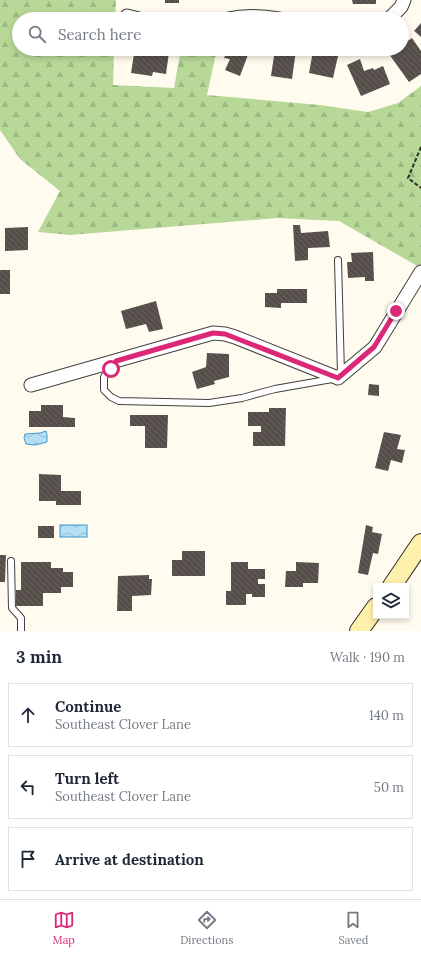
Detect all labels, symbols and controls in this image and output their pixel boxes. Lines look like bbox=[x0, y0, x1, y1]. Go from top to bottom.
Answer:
search box bbox=[12, 12, 409, 56]
icon: search bbox=[26, 23, 48, 45]
text: Search here bbox=[58, 25, 141, 44]
route end bbox=[387, 302, 405, 320]
route start bbox=[102, 360, 120, 378]
map controls bbox=[373, 583, 409, 619]
button: layers bbox=[373, 583, 409, 619]
text: 3 min bbox=[16, 646, 62, 668]
text: Walk · 190 m bbox=[330, 649, 405, 666]
text: Continue bbox=[55, 697, 121, 716]
icon: ahead bbox=[17, 704, 39, 726]
text: 140 m bbox=[369, 707, 404, 724]
text: Southeast Clover Lane bbox=[55, 716, 191, 733]
text: Turn left bbox=[55, 769, 119, 788]
icon: left bbox=[17, 776, 39, 798]
text: 50 m bbox=[374, 779, 404, 796]
text: Southeast Clover Lane bbox=[55, 788, 191, 805]
icon: arrive bbox=[17, 848, 39, 870]
text: Arrive at destination bbox=[55, 850, 204, 869]
tab: Map bbox=[53, 909, 75, 947]
tab: Directions bbox=[180, 909, 233, 947]
tab: Saved bbox=[339, 909, 368, 947]

